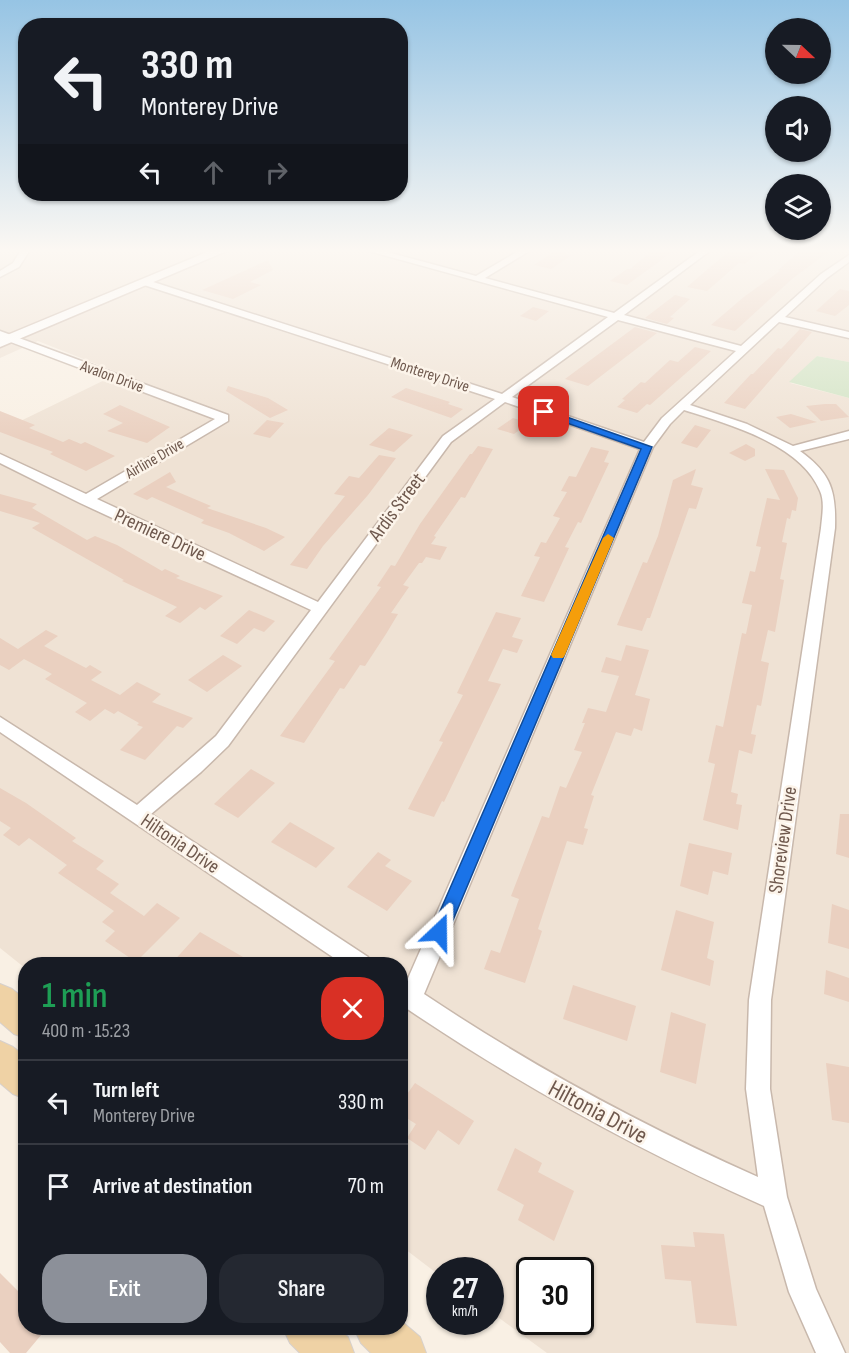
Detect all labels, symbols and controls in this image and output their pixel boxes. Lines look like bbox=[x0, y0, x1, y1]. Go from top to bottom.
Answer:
north arrow bbox=[765, 18, 831, 84]
map controls bbox=[765, 18, 831, 240]
text: 330 m bbox=[141, 40, 233, 91]
icon: left bbox=[42, 42, 120, 120]
text: Monterey Drive bbox=[141, 91, 279, 123]
button: sound bbox=[765, 96, 831, 162]
icon: left bbox=[134, 156, 167, 189]
icon: ahead bbox=[197, 156, 230, 189]
icon: right bbox=[260, 156, 293, 189]
button: layers bbox=[765, 174, 831, 240]
street label: Monterey Drive bbox=[388, 353, 472, 397]
street label: Avalon Drive bbox=[77, 356, 146, 397]
pin bbox=[518, 386, 569, 437]
icon: arrive bbox=[527, 395, 560, 428]
street label: Airline Drive bbox=[121, 435, 188, 484]
street label: Ardis Street bbox=[363, 468, 430, 547]
street label: Premiere Drive bbox=[110, 503, 210, 567]
street label: Shoreview Drive bbox=[764, 785, 802, 895]
street label: Hiltonia Drive bbox=[136, 809, 224, 879]
position arrow bbox=[407, 900, 471, 964]
text: 1 min bbox=[42, 975, 107, 1018]
button: close bbox=[321, 977, 384, 1040]
text: 400 m · 15:23 bbox=[42, 1019, 130, 1043]
street label: Hiltonia Drive bbox=[544, 1074, 652, 1150]
text: Turn left bbox=[93, 1077, 159, 1104]
icon: left bbox=[42, 1086, 75, 1119]
text: 330 m bbox=[338, 1089, 384, 1116]
text: Monterey Drive bbox=[93, 1104, 195, 1128]
icon: arrive bbox=[42, 1170, 75, 1203]
text: Arrive at destination bbox=[93, 1173, 252, 1200]
text: 70 m bbox=[348, 1173, 384, 1200]
button: Exit bbox=[42, 1254, 207, 1323]
button: Share bbox=[219, 1254, 384, 1323]
speed limit sign: 30 bbox=[516, 1257, 594, 1335]
text: 27 bbox=[452, 1271, 478, 1307]
text: km/h bbox=[452, 1302, 478, 1321]

